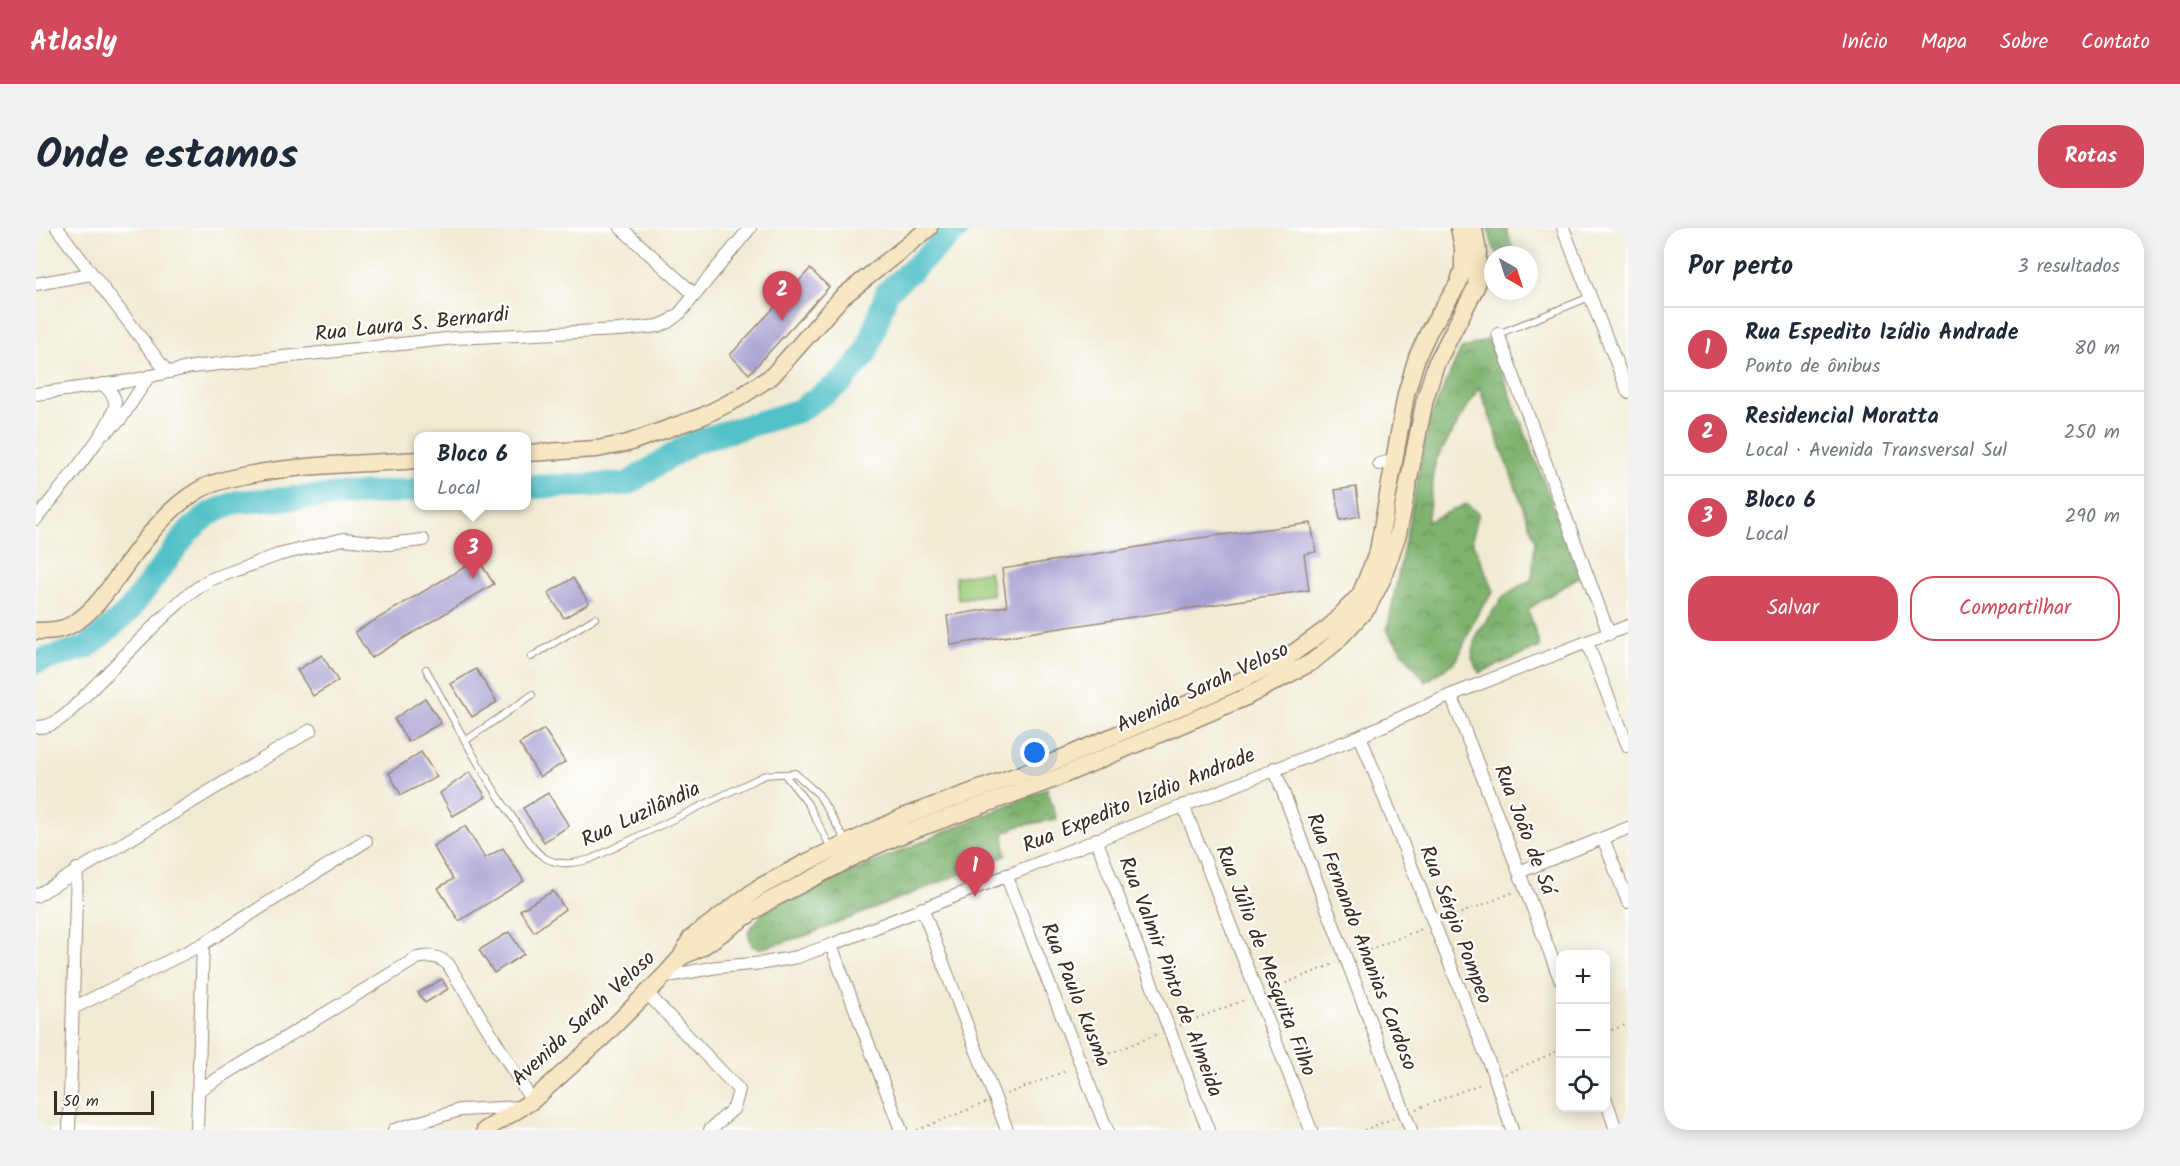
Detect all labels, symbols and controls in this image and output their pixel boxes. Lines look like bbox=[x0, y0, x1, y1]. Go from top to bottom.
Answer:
text: Atlasly bbox=[30, 20, 117, 65]
text: Início bbox=[1841, 26, 1888, 59]
text: Mapa bbox=[1921, 26, 1967, 59]
text: Sobre bbox=[2000, 26, 2048, 59]
text: Contato bbox=[2081, 26, 2150, 59]
text: Onde estamos bbox=[36, 123, 298, 190]
button: Rotas bbox=[2038, 125, 2144, 188]
north arrow bbox=[1484, 246, 1538, 300]
text: Por perto bbox=[1688, 246, 1793, 288]
text: 3 resultados bbox=[2017, 251, 2120, 283]
pin: 2 bbox=[762, 272, 802, 321]
street label: Rua Laura S. Bernardi bbox=[313, 298, 512, 352]
text: Rua Espedito Izídio Andrade bbox=[1745, 316, 2018, 351]
text: 1 bbox=[1704, 333, 1711, 365]
text: 80 m bbox=[2074, 333, 2120, 365]
text: Ponto de ônibus bbox=[1745, 351, 1881, 383]
text: Residencial Moratta bbox=[1745, 400, 1939, 435]
text: 2 bbox=[1702, 417, 1713, 449]
text: 250 m bbox=[2064, 417, 2120, 449]
popup bbox=[414, 432, 531, 510]
text: Local · Avenida Transversal Sul bbox=[1745, 435, 2007, 467]
text: Bloco 6 bbox=[437, 438, 508, 473]
text: Local bbox=[437, 473, 480, 505]
text: Bloco 6 bbox=[1745, 484, 1816, 519]
text: 3 bbox=[1702, 501, 1713, 533]
text: 290 m bbox=[2065, 501, 2120, 533]
text: Local bbox=[1745, 519, 1788, 551]
pin: 3 bbox=[454, 530, 492, 579]
button: Salvar bbox=[1688, 576, 1898, 641]
button: Compartilhar bbox=[1910, 576, 2120, 641]
street label: Avenida Sarah Veloso bbox=[1111, 633, 1295, 743]
your location bbox=[1020, 738, 1049, 767]
street label: Rua Expedito Izídio Andrade bbox=[1018, 739, 1261, 863]
street label: Rua João de Sá bbox=[1484, 760, 1565, 902]
street label: Rua Luzilândia bbox=[576, 773, 706, 857]
street label: Rua Fernando Ananias Cardoso bbox=[1297, 808, 1425, 1076]
street label: Rua Júlio de Mesquita Filho bbox=[1206, 841, 1324, 1081]
street label: Rua Sérgio Pompeo bbox=[1410, 841, 1500, 1009]
pin: 1 bbox=[956, 848, 994, 897]
street label: Rua Valmir Pinto de Almeida bbox=[1109, 852, 1231, 1102]
street label: Rua Paulo Kusma bbox=[1031, 918, 1119, 1072]
street label: Avenida Sarah Veloso bbox=[504, 943, 664, 1095]
map controls bbox=[1556, 950, 1610, 1112]
button: + bbox=[1556, 950, 1610, 1004]
button: − bbox=[1556, 1004, 1610, 1058]
button: locate bbox=[1556, 1058, 1610, 1112]
scale bar bbox=[54, 1088, 154, 1116]
text: 50 m bbox=[63, 1089, 99, 1114]

